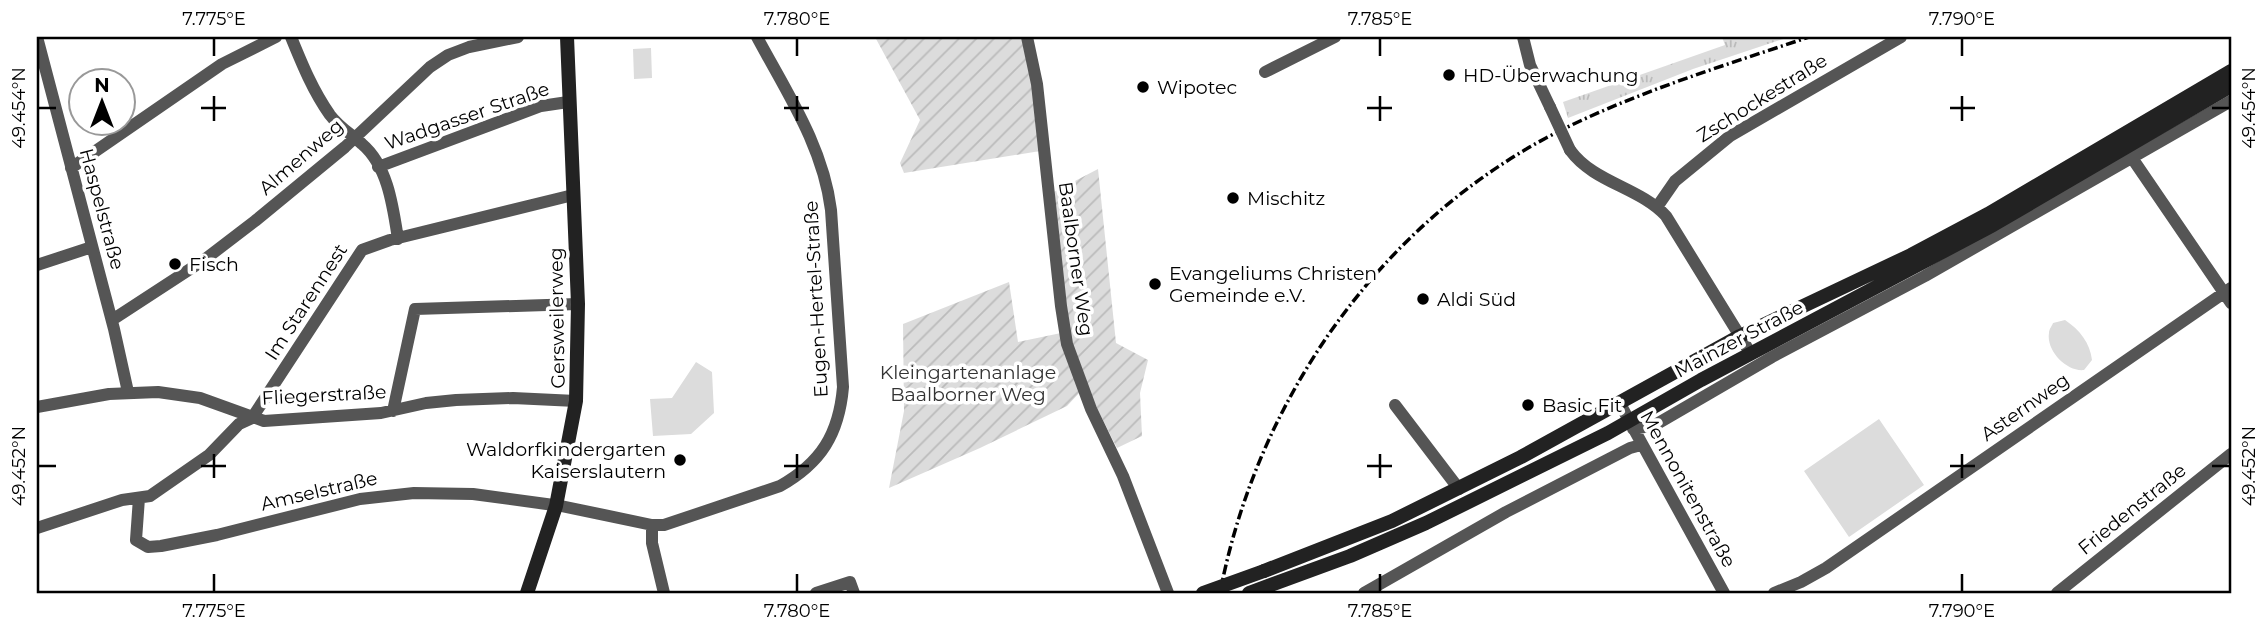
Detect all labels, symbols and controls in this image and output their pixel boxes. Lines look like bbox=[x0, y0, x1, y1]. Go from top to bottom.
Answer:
text: 7.775°E bbox=[182, 8, 246, 30]
text: 7.780°E bbox=[764, 8, 830, 30]
text: 7.785°E bbox=[1348, 8, 1412, 30]
text: 7.790°E bbox=[1929, 8, 1995, 30]
street label: Zschockestraße bbox=[1693, 49, 1831, 147]
place label: HD-Überwachung bbox=[1463, 64, 1638, 87]
north arrow bbox=[66, 66, 136, 136]
text: 49.454°N bbox=[8, 67, 30, 149]
marker: HD-Überwachung bbox=[1441, 67, 1457, 83]
text: 49.454°N bbox=[2238, 67, 2260, 149]
text: N bbox=[94, 74, 110, 97]
place label: Wipotec bbox=[1157, 76, 1237, 99]
street label: Wadgasser Straße bbox=[382, 77, 552, 155]
marker: Wipotec bbox=[1135, 79, 1151, 95]
street label: Almenweg bbox=[254, 114, 348, 200]
street label: Haspelstraße bbox=[75, 146, 129, 272]
street label: Baalborner Weg bbox=[1054, 180, 1098, 338]
place label: Mischitz bbox=[1247, 187, 1325, 210]
marker: Mischitz bbox=[1225, 190, 1241, 206]
street label: Eugen-Hertel-Straße bbox=[799, 200, 833, 398]
street label: Im Starennest bbox=[260, 239, 352, 365]
street label: Gersweilerweg bbox=[544, 247, 570, 389]
place label: Fisch bbox=[189, 253, 239, 276]
marker: Fisch bbox=[167, 256, 183, 272]
place label: Evangeliums Christen Gemeinde e.V. bbox=[1169, 262, 1377, 307]
marker: Evangeliums Christen Gemeinde e.V. bbox=[1147, 276, 1163, 292]
place label: Aldi Süd bbox=[1437, 288, 1516, 311]
marker: Aldi Süd bbox=[1415, 291, 1431, 307]
street label: Mainzer Straße bbox=[1671, 295, 1807, 383]
park label: Kleingartenanlage Baalborner Weg bbox=[880, 361, 1056, 406]
street label: Asternweg bbox=[1976, 368, 2074, 446]
street label: Fliegerstraße bbox=[261, 380, 387, 410]
place label: Basic Fit bbox=[1542, 394, 1623, 417]
marker: Basic Fit bbox=[1520, 397, 1536, 413]
street label: Mennonitenstraße bbox=[1635, 406, 1741, 572]
text: 49.452°N bbox=[8, 426, 30, 506]
text: 49.452°N bbox=[2238, 426, 2260, 506]
place label: Waldorfkindergarten Kaiserslautern bbox=[466, 438, 666, 483]
marker: Waldorfkindergarten Kaiserslautern bbox=[672, 452, 688, 468]
street label: Friedenstraße bbox=[2073, 458, 2191, 560]
street label: Amselstraße bbox=[259, 466, 379, 516]
text: 7.775°E bbox=[182, 600, 246, 622]
text: 7.780°E bbox=[764, 600, 830, 622]
text: 7.785°E bbox=[1348, 600, 1412, 622]
text: 7.790°E bbox=[1929, 600, 1995, 622]

